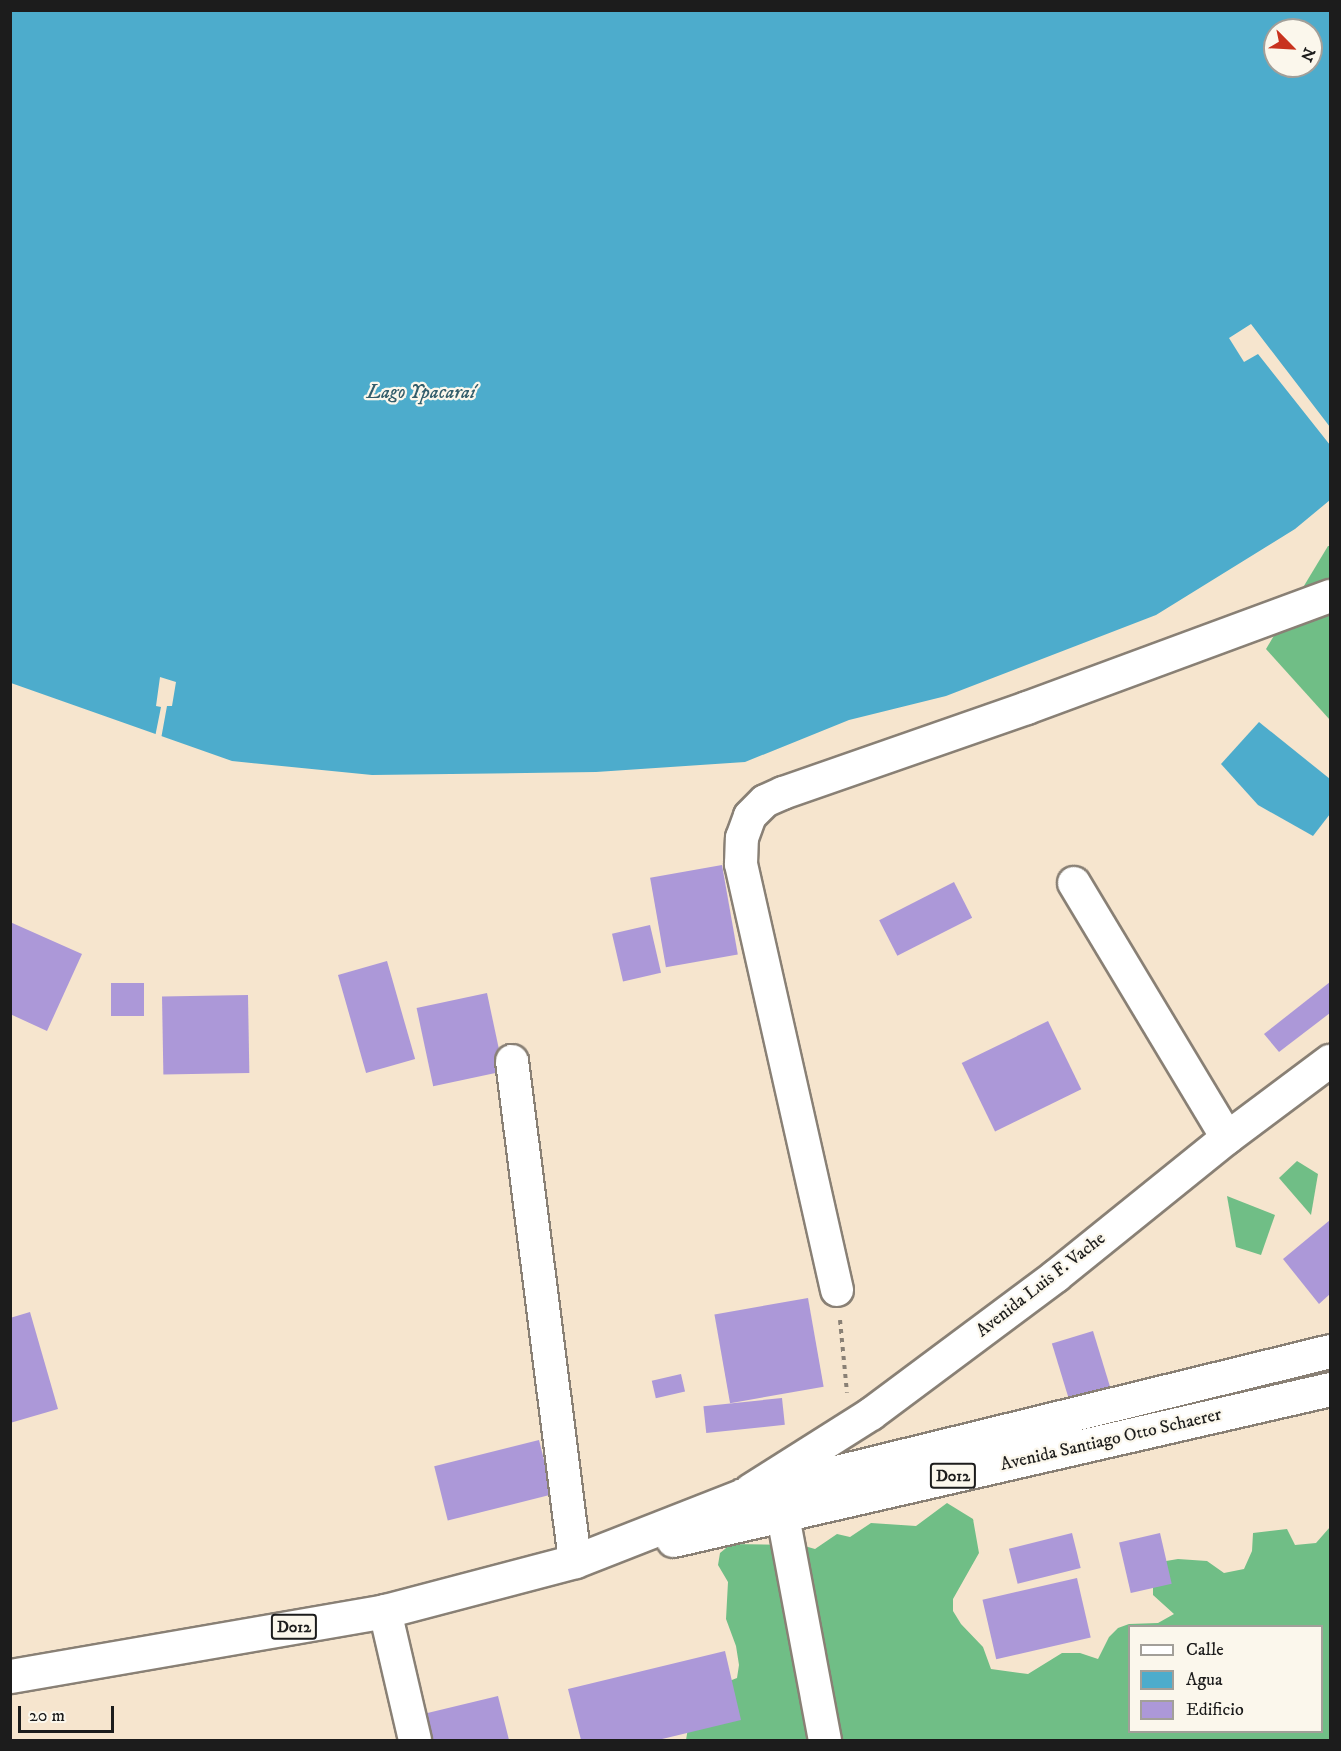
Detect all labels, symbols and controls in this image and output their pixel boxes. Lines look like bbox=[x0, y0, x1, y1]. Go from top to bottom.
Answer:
north arrow bbox=[1263, 18, 1323, 78]
text: N bbox=[1296, 44, 1319, 65]
water label: Lago Ypacaraí bbox=[367, 380, 475, 404]
street label: Avenida Luis F. Vache bbox=[972, 1228, 1110, 1342]
street label: Avenida Santiago Otto Schaerer bbox=[998, 1404, 1224, 1476]
road number: D012 bbox=[929, 1463, 977, 1489]
road number: D012 bbox=[270, 1614, 318, 1640]
legend bbox=[1128, 1625, 1323, 1733]
text: Calle bbox=[1186, 1639, 1224, 1661]
text: Agua bbox=[1186, 1669, 1223, 1691]
scale bar bbox=[21, 1694, 117, 1732]
text: Edificio bbox=[1186, 1699, 1244, 1721]
text: 20 m bbox=[29, 1705, 65, 1727]

